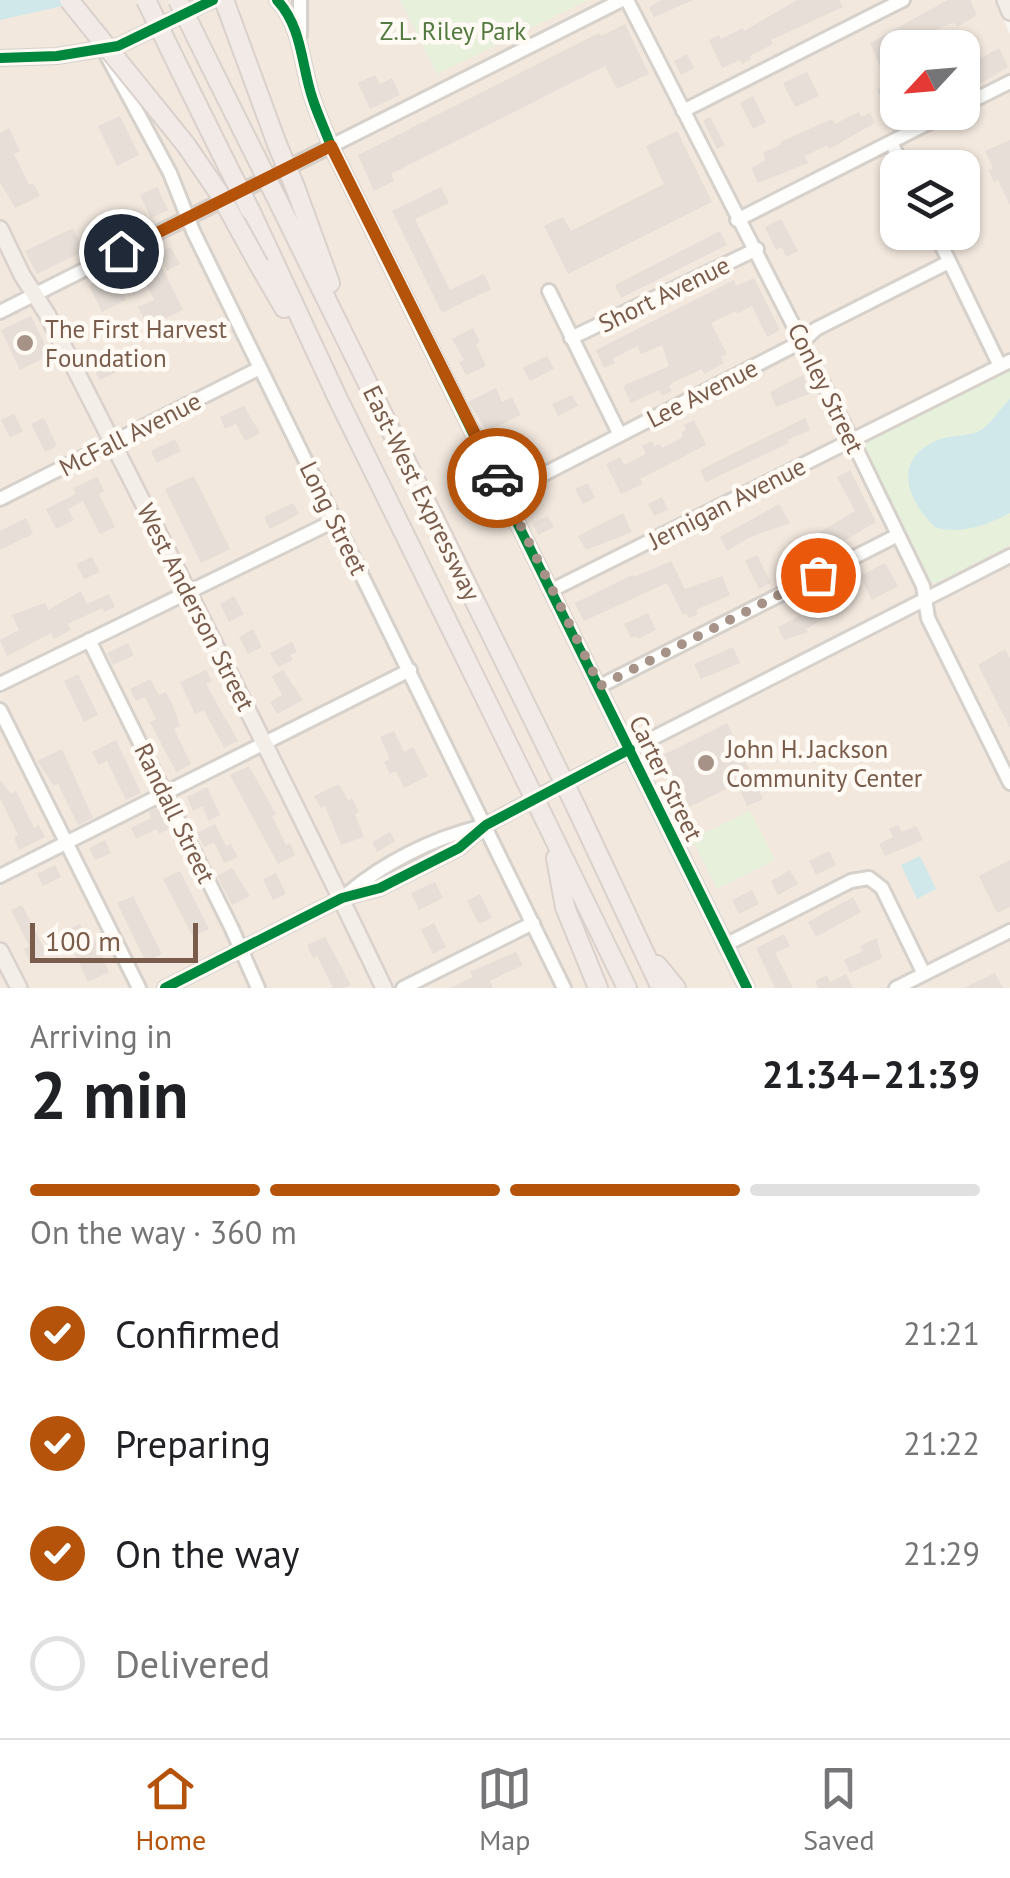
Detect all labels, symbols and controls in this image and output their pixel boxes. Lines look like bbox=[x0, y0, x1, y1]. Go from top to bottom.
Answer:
park label: Z.L. Riley Park bbox=[380, 15, 526, 47]
north arrow bbox=[880, 30, 980, 130]
map controls bbox=[880, 30, 980, 250]
button: layers bbox=[880, 150, 980, 250]
pin bbox=[79, 209, 164, 294]
icon: home bbox=[94, 224, 149, 279]
street label: Short Avenue bbox=[593, 248, 735, 340]
place label: The First Harvest Foundation bbox=[45, 313, 227, 374]
street label: Conley Street bbox=[781, 318, 872, 459]
marker: The First Harvest Foundation bbox=[14, 332, 36, 354]
street label: Lee Avenue bbox=[641, 351, 763, 435]
street label: East-West Expressway bbox=[356, 380, 488, 606]
street label: McFall Avenue bbox=[54, 385, 206, 483]
courier bbox=[447, 428, 547, 528]
street label: Jernigan Avenue bbox=[642, 450, 811, 557]
icon: car bbox=[470, 451, 525, 506]
street label: Long Street bbox=[293, 456, 375, 581]
street label: West Anderson Street bbox=[130, 498, 262, 716]
pin bbox=[776, 533, 861, 618]
icon: bag bbox=[791, 548, 846, 603]
street label: Carter Street bbox=[622, 710, 710, 846]
place label: John H. Jackson Community Center bbox=[725, 733, 923, 794]
street label: Randall Street bbox=[127, 738, 223, 889]
marker: John H. Jackson Community Center bbox=[695, 752, 717, 774]
scale bar bbox=[30, 918, 198, 963]
text: 100 m bbox=[45, 922, 121, 959]
text: Arriving in bbox=[30, 1015, 172, 1057]
text: 21:34–21:39 bbox=[762, 1049, 980, 1098]
text: 2 min bbox=[30, 1052, 189, 1136]
text: On the way · 360 m bbox=[30, 1211, 297, 1253]
icon: check bbox=[30, 1306, 85, 1361]
text: Confirmed bbox=[115, 1309, 281, 1358]
text: 21:21 bbox=[903, 1312, 980, 1354]
icon: check bbox=[30, 1416, 85, 1471]
text: Preparing bbox=[115, 1419, 271, 1468]
text: 21:22 bbox=[903, 1422, 980, 1464]
icon: check bbox=[30, 1526, 85, 1581]
text: On the way bbox=[115, 1529, 300, 1578]
text: 21:29 bbox=[903, 1532, 980, 1574]
text: Delivered bbox=[115, 1639, 270, 1688]
tab: Home bbox=[135, 1761, 206, 1858]
tab: Map bbox=[477, 1761, 532, 1858]
tab: Saved bbox=[803, 1761, 874, 1858]

